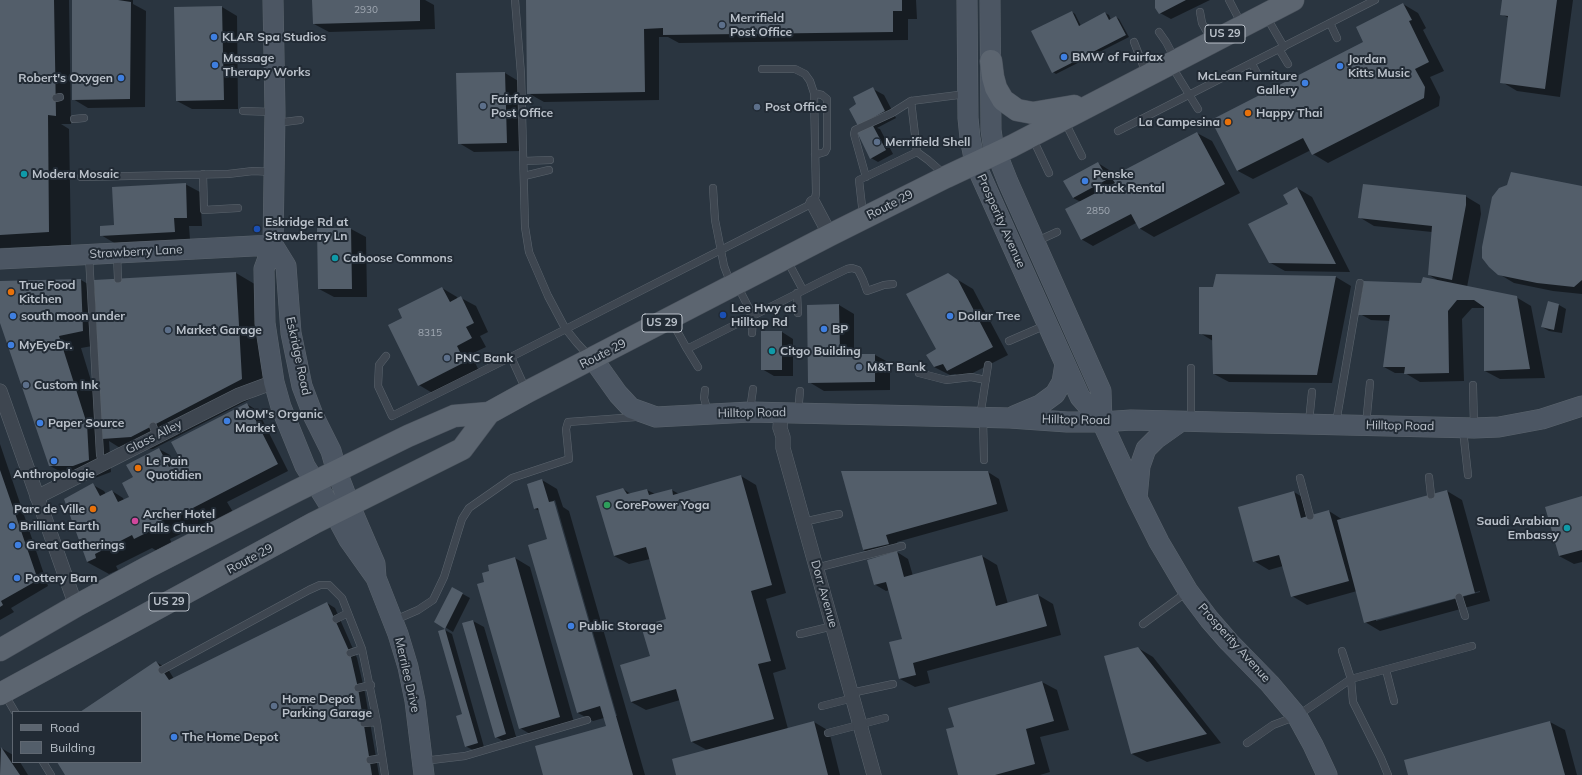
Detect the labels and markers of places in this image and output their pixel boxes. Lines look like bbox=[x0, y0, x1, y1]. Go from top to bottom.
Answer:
place label: Merrifield Post Office bbox=[730, 11, 792, 39]
marker: Merrifield Post Office bbox=[717, 20, 727, 30]
place label: KLAR Spa Studios bbox=[222, 30, 326, 44]
marker: KLAR Spa Studios bbox=[209, 32, 219, 42]
place label: BMW of Fairfax bbox=[1072, 50, 1163, 64]
place label: Massage Therapy Works bbox=[223, 51, 311, 79]
marker: BMW of Fairfax bbox=[1059, 52, 1069, 62]
place label: Jordan Kitts Music bbox=[1348, 52, 1410, 80]
marker: Massage Therapy Works bbox=[210, 60, 220, 70]
marker: Jordan Kitts Music bbox=[1335, 61, 1345, 71]
place label: McLean Furniture Gallery bbox=[1197, 69, 1297, 97]
place label: Robert's Oxygen bbox=[18, 71, 113, 85]
marker: Robert's Oxygen bbox=[116, 73, 126, 83]
marker: McLean Furniture Gallery bbox=[1300, 78, 1310, 88]
place label: Fairfax Post Office bbox=[491, 92, 553, 120]
place label: Post Office bbox=[765, 100, 827, 114]
marker: Fairfax Post Office bbox=[478, 101, 488, 111]
marker: Post Office bbox=[752, 102, 762, 112]
place label: Happy Thai bbox=[1256, 106, 1323, 120]
marker: Happy Thai bbox=[1243, 108, 1253, 118]
place label: La Campesina bbox=[1138, 115, 1220, 129]
marker: La Campesina bbox=[1223, 117, 1233, 127]
place label: Merrifield Shell bbox=[885, 135, 970, 149]
marker: Merrifield Shell bbox=[872, 137, 882, 147]
place label: Modera Mosaic bbox=[32, 167, 119, 181]
place label: Penske Truck Rental bbox=[1093, 167, 1165, 195]
marker: Modera Mosaic bbox=[19, 169, 29, 179]
marker: Penske Truck Rental bbox=[1080, 176, 1090, 186]
place label: Eskridge Rd at Strawberry Ln bbox=[265, 215, 348, 243]
marker: Eskridge Rd at Strawberry Ln bbox=[252, 224, 262, 234]
place label: Caboose Commons bbox=[343, 251, 453, 265]
marker: Caboose Commons bbox=[330, 253, 340, 263]
place label: True Food Kitchen bbox=[19, 278, 76, 306]
marker: True Food Kitchen bbox=[6, 287, 16, 297]
place label: Lee Hwy at Hilltop Rd bbox=[731, 301, 796, 329]
place label: south moon under bbox=[21, 309, 125, 323]
place label: Dollar Tree bbox=[958, 309, 1020, 323]
marker: Lee Hwy at Hilltop Rd bbox=[718, 310, 728, 320]
marker: south moon under bbox=[8, 311, 18, 321]
marker: Dollar Tree bbox=[945, 311, 955, 321]
place label: BP bbox=[832, 322, 848, 336]
place label: Market Garage bbox=[176, 323, 262, 337]
marker: BP bbox=[819, 324, 829, 334]
marker: Market Garage bbox=[163, 325, 173, 335]
place label: MyEyeDr. bbox=[19, 338, 73, 352]
marker: MyEyeDr. bbox=[6, 340, 16, 350]
place label: Citgo Building bbox=[780, 344, 861, 358]
marker: Citgo Building bbox=[767, 346, 777, 356]
place label: PNC Bank bbox=[455, 351, 513, 365]
marker: PNC Bank bbox=[442, 353, 452, 363]
place label: M&T Bank bbox=[867, 360, 926, 374]
marker: M&T Bank bbox=[854, 362, 864, 372]
place label: Custom Ink bbox=[34, 378, 98, 392]
marker: Custom Ink bbox=[21, 380, 31, 390]
place label: MOM's Organic Market bbox=[235, 407, 323, 435]
place label: Paper Source bbox=[48, 416, 124, 430]
marker: MOM's Organic Market bbox=[222, 416, 232, 426]
marker: Paper Source bbox=[35, 418, 45, 428]
place label: Le Pain Quotidien bbox=[146, 454, 202, 482]
marker: Anthropologie bbox=[49, 456, 59, 466]
marker: Le Pain Quotidien bbox=[133, 463, 143, 473]
place label: Anthropologie bbox=[13, 467, 95, 481]
place label: CorePower Yoga bbox=[615, 498, 709, 512]
marker: CorePower Yoga bbox=[602, 500, 612, 510]
place label: Parc de Ville bbox=[14, 502, 85, 516]
marker: Parc de Ville bbox=[88, 504, 98, 514]
place label: Archer Hotel Falls Church bbox=[143, 507, 215, 535]
place label: Saudi Arabian Embassy bbox=[1476, 514, 1559, 542]
marker: Archer Hotel Falls Church bbox=[130, 516, 140, 526]
place label: Brilliant Earth bbox=[20, 519, 99, 533]
marker: Brilliant Earth bbox=[7, 521, 17, 531]
marker: Saudi Arabian Embassy bbox=[1562, 523, 1572, 533]
place label: Great Gatherings bbox=[26, 538, 125, 552]
marker: Great Gatherings bbox=[13, 540, 23, 550]
place label: Pottery Barn bbox=[25, 571, 98, 585]
marker: Pottery Barn bbox=[12, 573, 22, 583]
place label: Public Storage bbox=[579, 619, 662, 633]
marker: Public Storage bbox=[566, 621, 576, 631]
place label: Home Depot Parking Garage bbox=[282, 692, 372, 720]
marker: Home Depot Parking Garage bbox=[269, 701, 279, 711]
place label: The Home Depot bbox=[182, 730, 278, 744]
marker: The Home Depot bbox=[169, 732, 179, 742]

